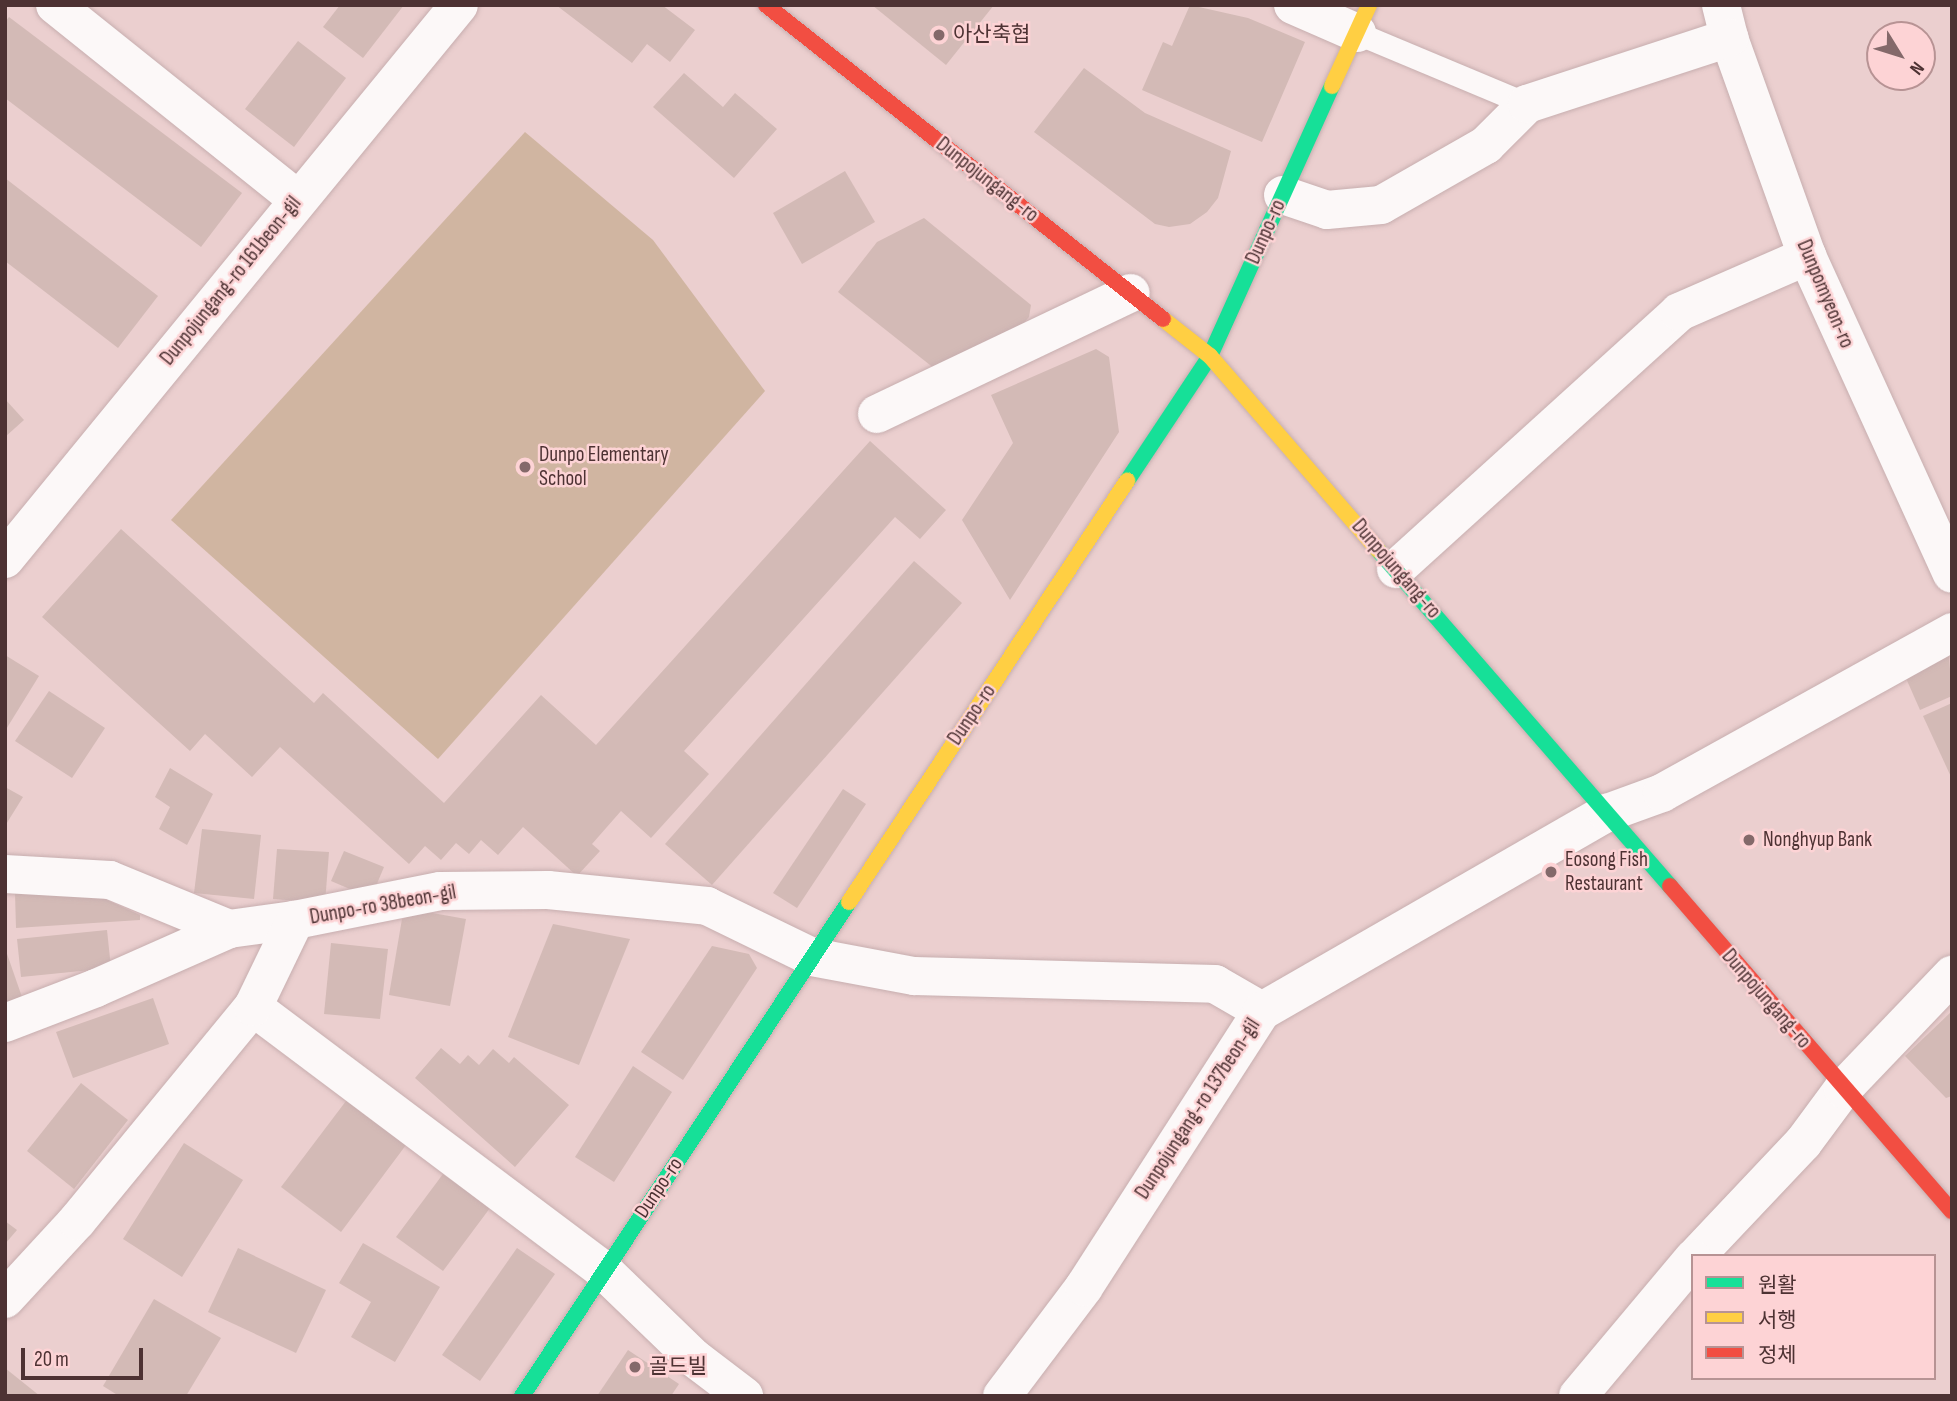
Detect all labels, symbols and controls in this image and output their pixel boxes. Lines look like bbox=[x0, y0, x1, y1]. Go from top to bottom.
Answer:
north arrow bbox=[1866, 21, 1936, 91]
place label: 아산축협 bbox=[953, 22, 1030, 48]
marker: 아산축협 bbox=[931, 27, 947, 43]
text: N bbox=[1904, 57, 1929, 79]
street label: Dunpojungang-ro bbox=[931, 132, 1043, 228]
street label: Dunpojungang-ro 161beon-gil bbox=[155, 191, 307, 371]
street label: Dunpo-ro bbox=[1241, 196, 1291, 268]
street label: Dunpomyeon-ro bbox=[1791, 236, 1859, 352]
place label: Dunpo Elementary School bbox=[539, 442, 669, 492]
marker: Dunpo Elementary School bbox=[517, 459, 533, 475]
street label: Dunpojungang-ro bbox=[1346, 514, 1446, 624]
street label: Dunpo-ro bbox=[943, 680, 1001, 750]
place label: Nonghyup Bank bbox=[1763, 827, 1872, 853]
marker: Nonghyup Bank bbox=[1741, 832, 1757, 848]
place label: Eosong Fish Restaurant bbox=[1565, 847, 1648, 897]
marker: Eosong Fish Restaurant bbox=[1543, 864, 1559, 880]
street label: Dunpo-ro 38beon-gil bbox=[308, 880, 458, 930]
street label: Dunpojungang-ro bbox=[1716, 944, 1816, 1054]
street label: Dunpojungang-ro 137beon-gil bbox=[1130, 1014, 1266, 1204]
street label: Dunpo-ro bbox=[630, 1153, 688, 1223]
legend bbox=[1691, 1254, 1936, 1380]
text: 원활 bbox=[1758, 1273, 1797, 1298]
text: 서행 bbox=[1758, 1308, 1797, 1333]
scale bar bbox=[24, 1334, 147, 1378]
text: 정체 bbox=[1758, 1343, 1797, 1368]
text: 20 m bbox=[34, 1347, 69, 1372]
place label: 골드빌 bbox=[649, 1354, 707, 1380]
marker: 골드빌 bbox=[627, 1359, 643, 1375]

